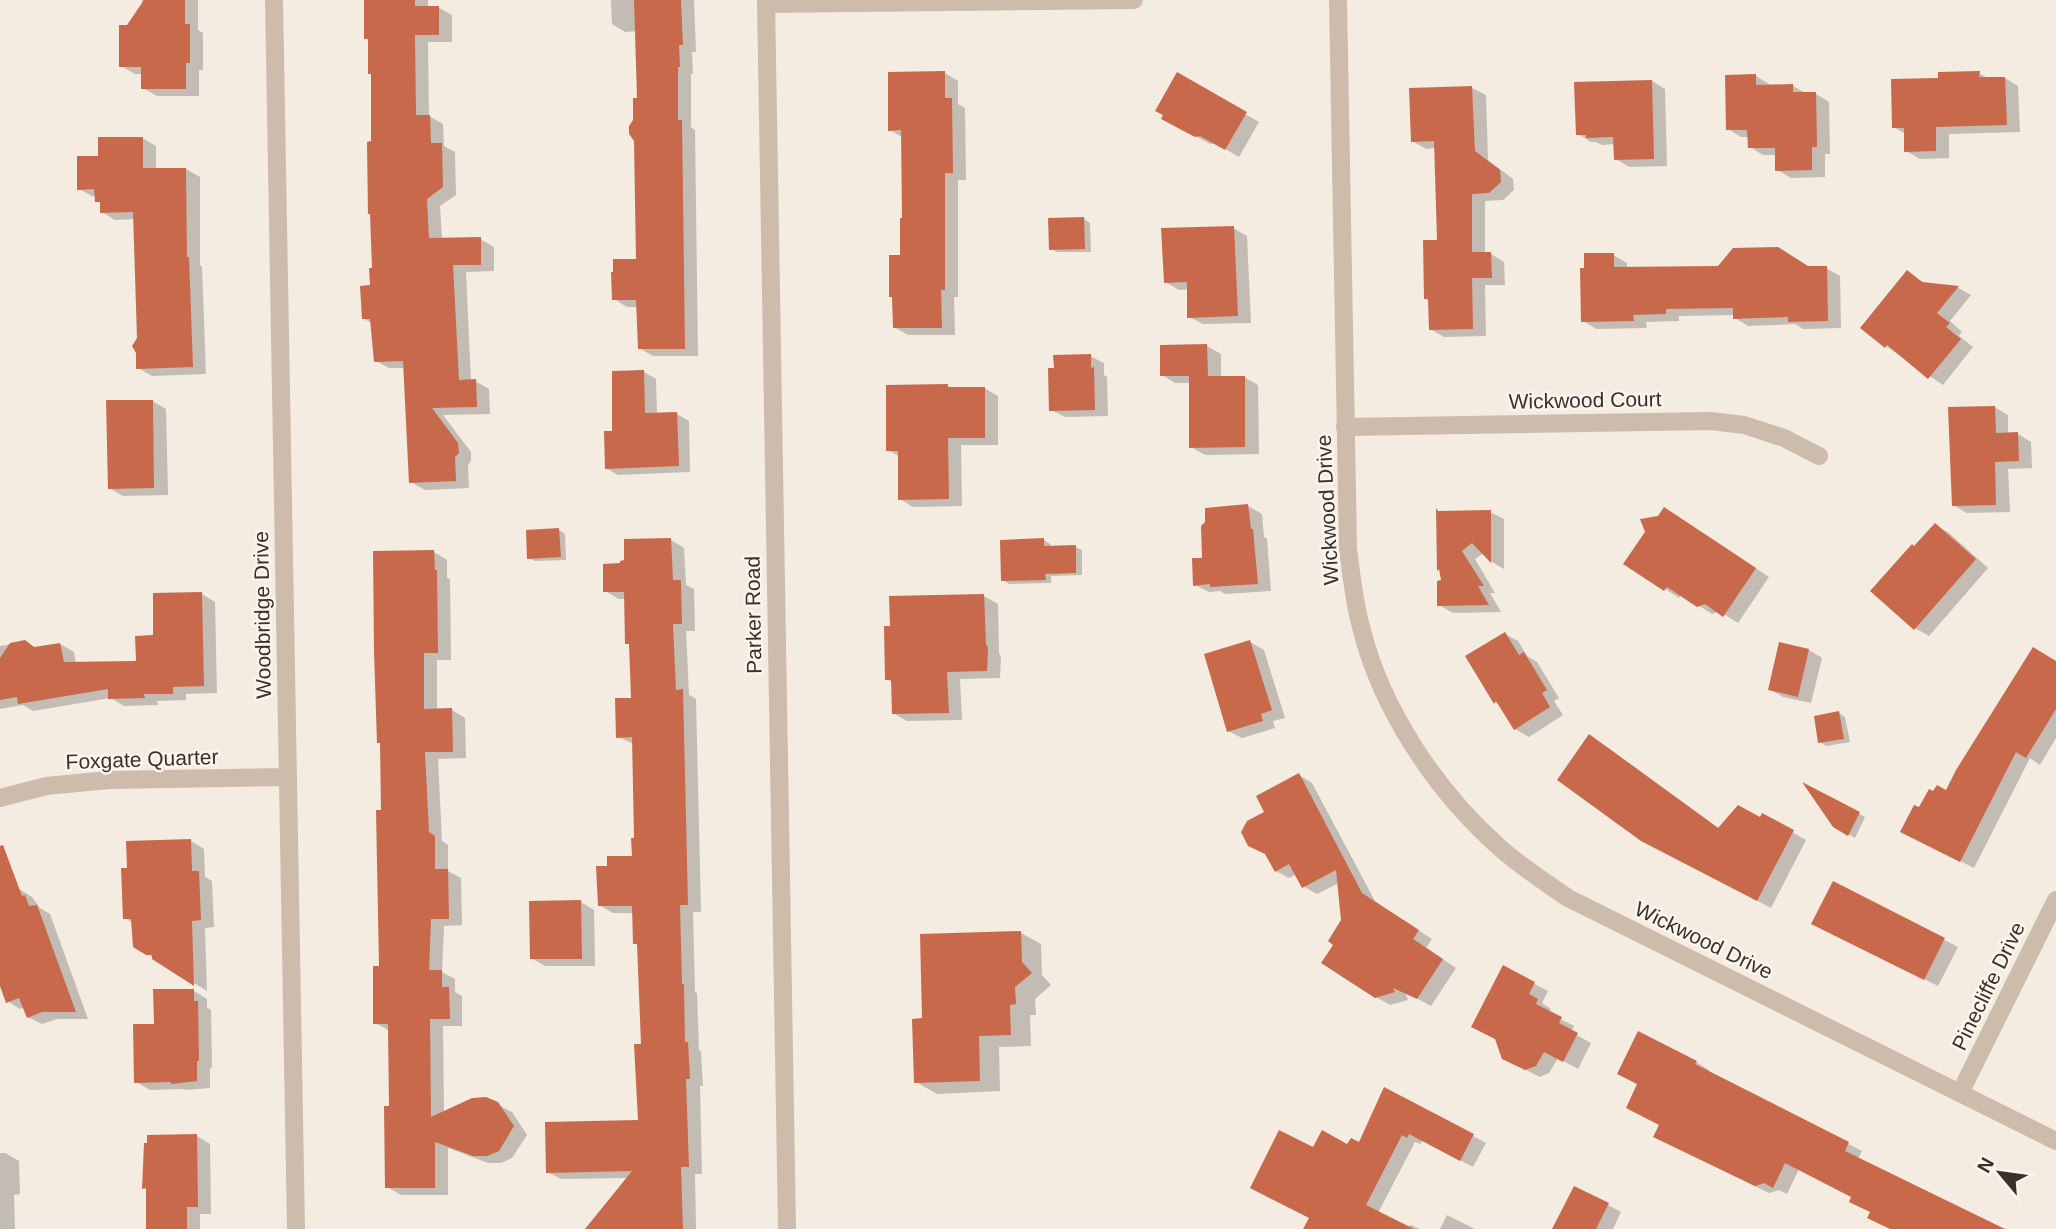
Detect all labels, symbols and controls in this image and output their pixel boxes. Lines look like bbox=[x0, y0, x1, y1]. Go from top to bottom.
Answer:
street label: Wickwood Court bbox=[1508, 387, 1662, 413]
street label: Wickwood Drive bbox=[1312, 434, 1342, 586]
street label: Woodbridge Drive bbox=[249, 531, 275, 699]
street label: Parker Road bbox=[740, 556, 766, 674]
street label: Foxgate Quarter bbox=[65, 745, 219, 773]
street label: Wickwood Drive bbox=[1631, 897, 1777, 983]
street label: Pinecliffe Drive bbox=[1947, 918, 2029, 1054]
north arrow bbox=[1965, 1138, 2035, 1208]
text: N bbox=[1973, 1154, 1998, 1176]

